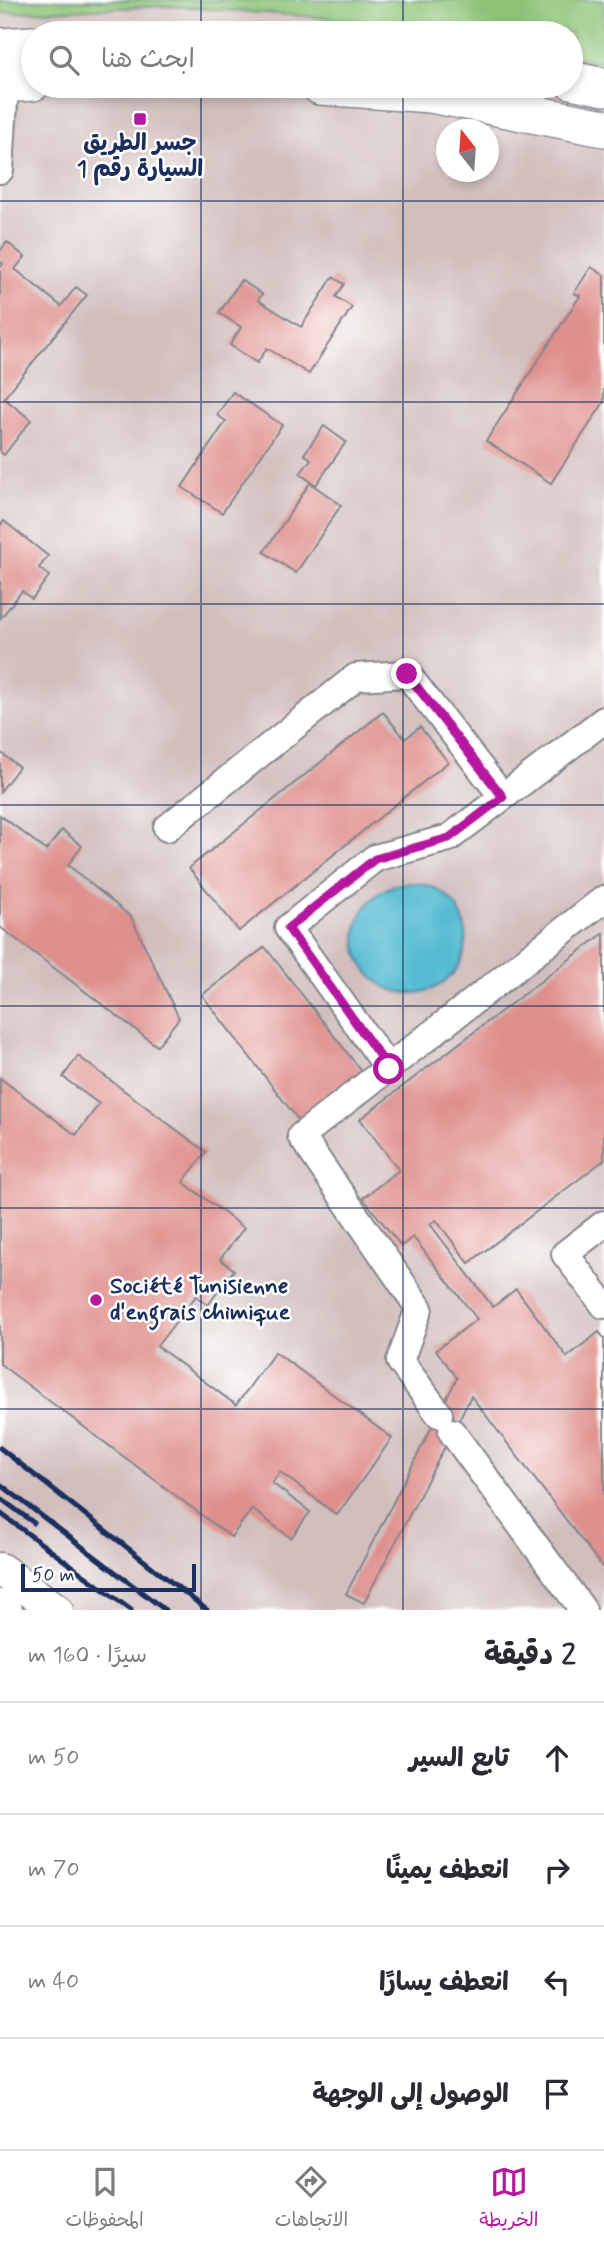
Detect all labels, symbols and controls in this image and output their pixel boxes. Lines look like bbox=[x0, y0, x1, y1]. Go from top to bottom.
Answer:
search box bbox=[21, 21, 583, 98]
icon: search bbox=[45, 41, 83, 79]
text: ابحث هنا bbox=[101, 43, 195, 77]
marker: جسر الطريق السيارة رقم 1 bbox=[132, 111, 148, 127]
north arrow bbox=[436, 119, 499, 182]
place label: جسر الطريق السيارة رقم 1 bbox=[77, 129, 203, 186]
route end bbox=[391, 658, 422, 689]
route start bbox=[373, 1053, 404, 1084]
place label: Société Tunisienne d'engrais chimique bbox=[110, 1272, 291, 1331]
marker: Société Tunisienne d'engrais chimique bbox=[88, 1292, 104, 1308]
scale bar bbox=[21, 1561, 196, 1593]
text: 50 m bbox=[32, 1563, 75, 1588]
text: 2 دقيقة bbox=[484, 1636, 576, 1675]
text: سيرًا · 160 m bbox=[28, 1641, 147, 1671]
icon: ahead bbox=[538, 1739, 576, 1777]
text: تابع السير bbox=[409, 1742, 509, 1776]
text: 50 m bbox=[28, 1743, 80, 1773]
icon: right bbox=[538, 1851, 576, 1889]
text: انعطف يمينًا bbox=[386, 1854, 509, 1888]
text: 70 m bbox=[28, 1855, 80, 1885]
icon: left bbox=[538, 1963, 576, 2001]
text: انعطف يسارًا bbox=[379, 1966, 509, 2000]
text: 40 m bbox=[28, 1967, 79, 1997]
icon: arrive bbox=[538, 2075, 576, 2113]
text: الوصول إلى الوجهة bbox=[312, 2078, 509, 2112]
tab: المحفوظات bbox=[66, 2163, 144, 2236]
tab: الاتجاهات bbox=[275, 2163, 348, 2236]
tab: الخريطة bbox=[479, 2163, 538, 2236]

